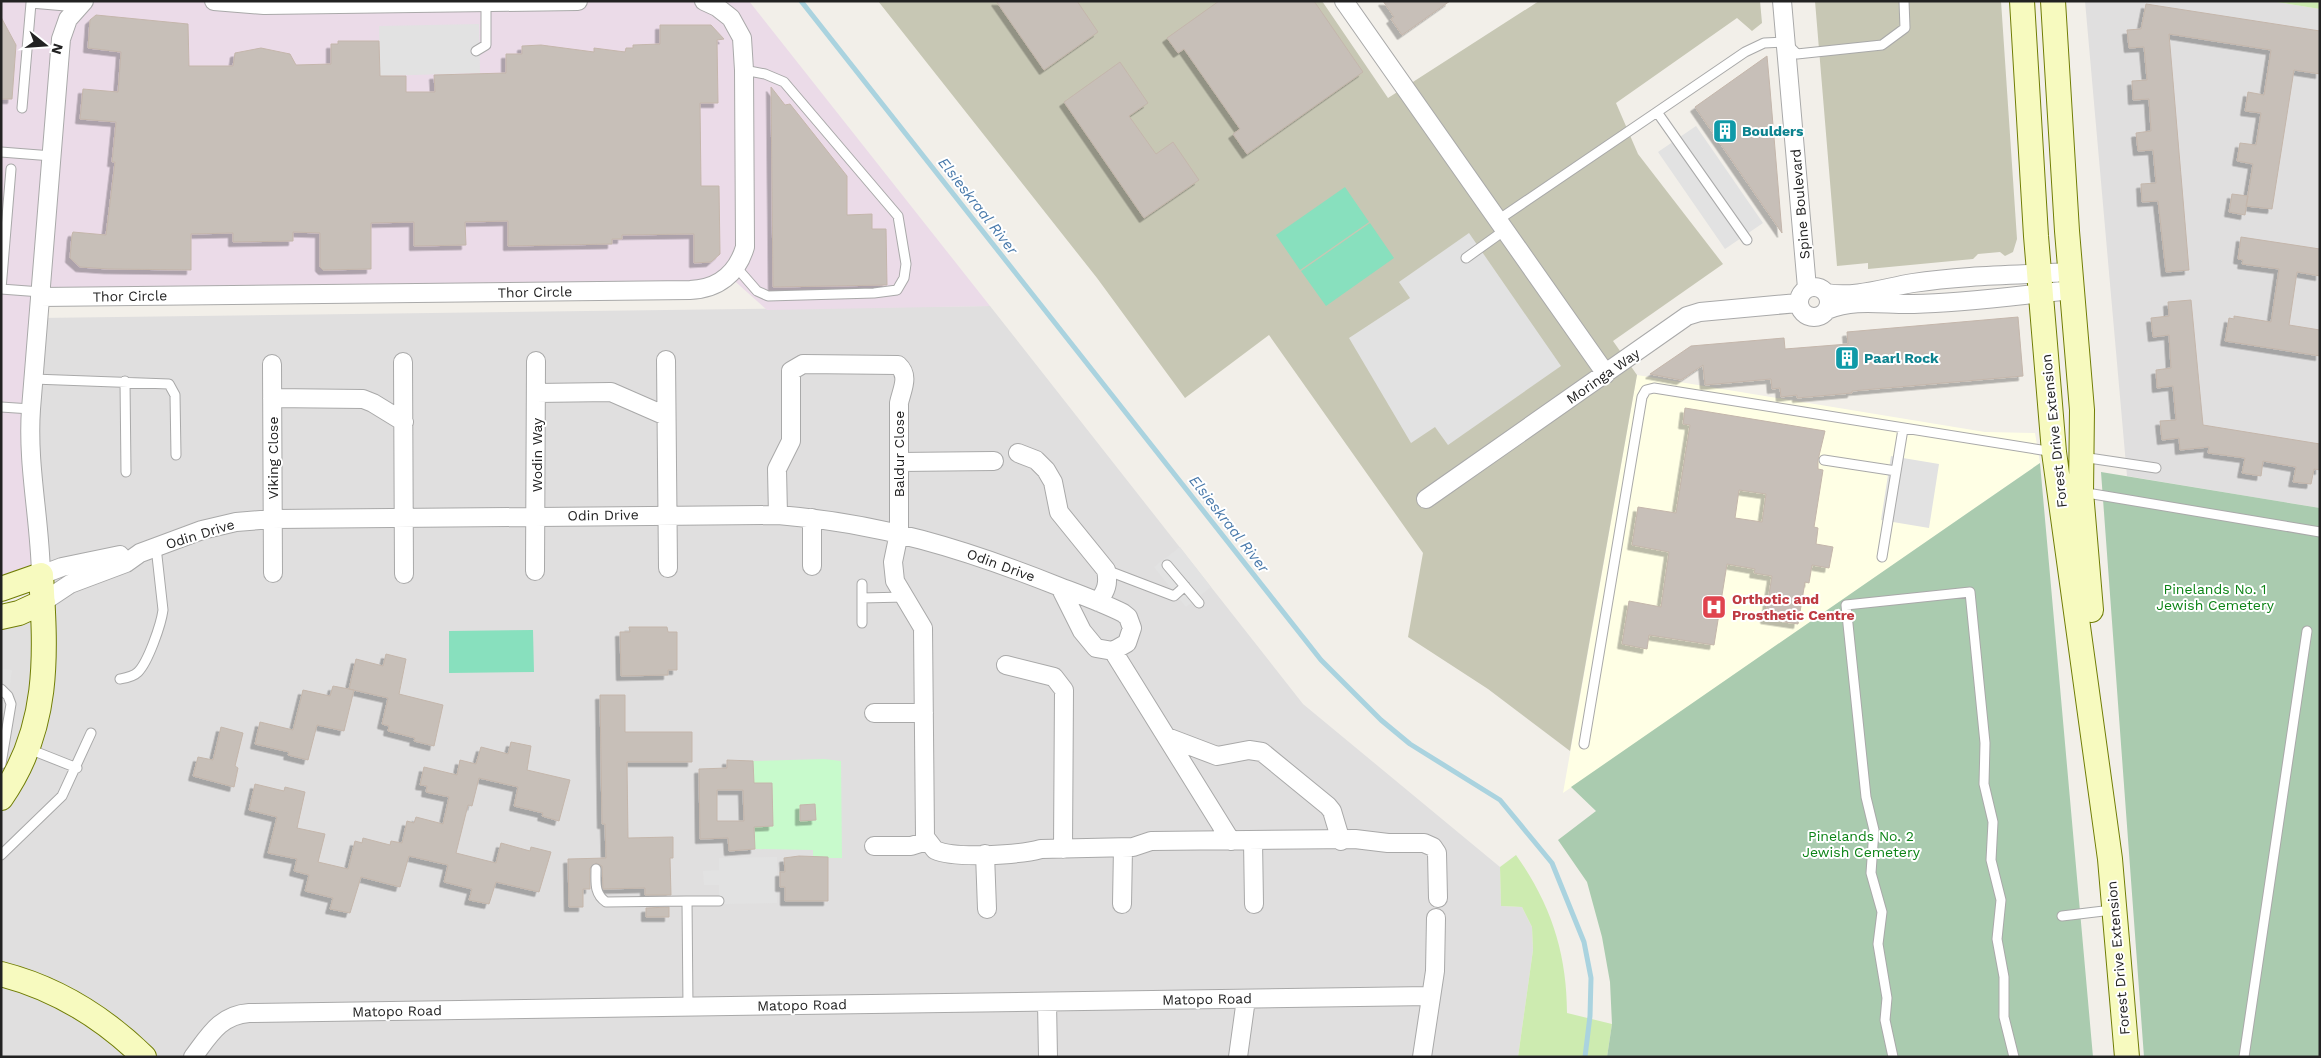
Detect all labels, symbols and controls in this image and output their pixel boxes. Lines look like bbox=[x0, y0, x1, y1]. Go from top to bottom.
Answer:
north arrow bbox=[20, 20, 70, 70]
text: N bbox=[48, 42, 67, 56]
building icon: Boulders bbox=[1712, 118, 1738, 144]
place label: Boulders bbox=[1742, 123, 1804, 139]
street label: Spine Boulevard bbox=[1787, 148, 1813, 260]
water label: Elsieskraal River bbox=[934, 154, 1022, 259]
street label: Thor Circle bbox=[498, 283, 572, 301]
street label: Thor Circle bbox=[93, 287, 167, 305]
street label: Moringa Way bbox=[1563, 344, 1643, 407]
building icon: Paarl Rock bbox=[1834, 345, 1860, 371]
place label: Paarl Rock bbox=[1864, 350, 1939, 366]
street label: Forest Drive Extension bbox=[2038, 353, 2070, 509]
street label: Baldur Close bbox=[891, 411, 907, 497]
street label: Viking Close bbox=[265, 416, 281, 500]
street label: Wodin Way bbox=[529, 417, 545, 492]
water label: Elsieskraal River bbox=[1185, 472, 1273, 577]
street label: Odin Drive bbox=[567, 506, 639, 524]
street label: Odin Drive bbox=[164, 516, 236, 552]
street label: Odin Drive bbox=[965, 545, 1037, 585]
park label: Pinelands No. 1 Jewish Cemetery bbox=[2156, 581, 2275, 613]
place label: Orthotic and Prosthetic Centre bbox=[1732, 591, 1855, 623]
hospital icon: Orthotic and Prosthetic Centre bbox=[1701, 594, 1727, 620]
park label: Pinelands No. 2 Jewish Cemetery bbox=[1802, 828, 1921, 860]
street label: Forest Drive Extension bbox=[2103, 880, 2133, 1036]
street label: Matopo Road bbox=[1162, 990, 1252, 1008]
street label: Matopo Road bbox=[757, 996, 847, 1014]
street label: Matopo Road bbox=[352, 1002, 442, 1020]

